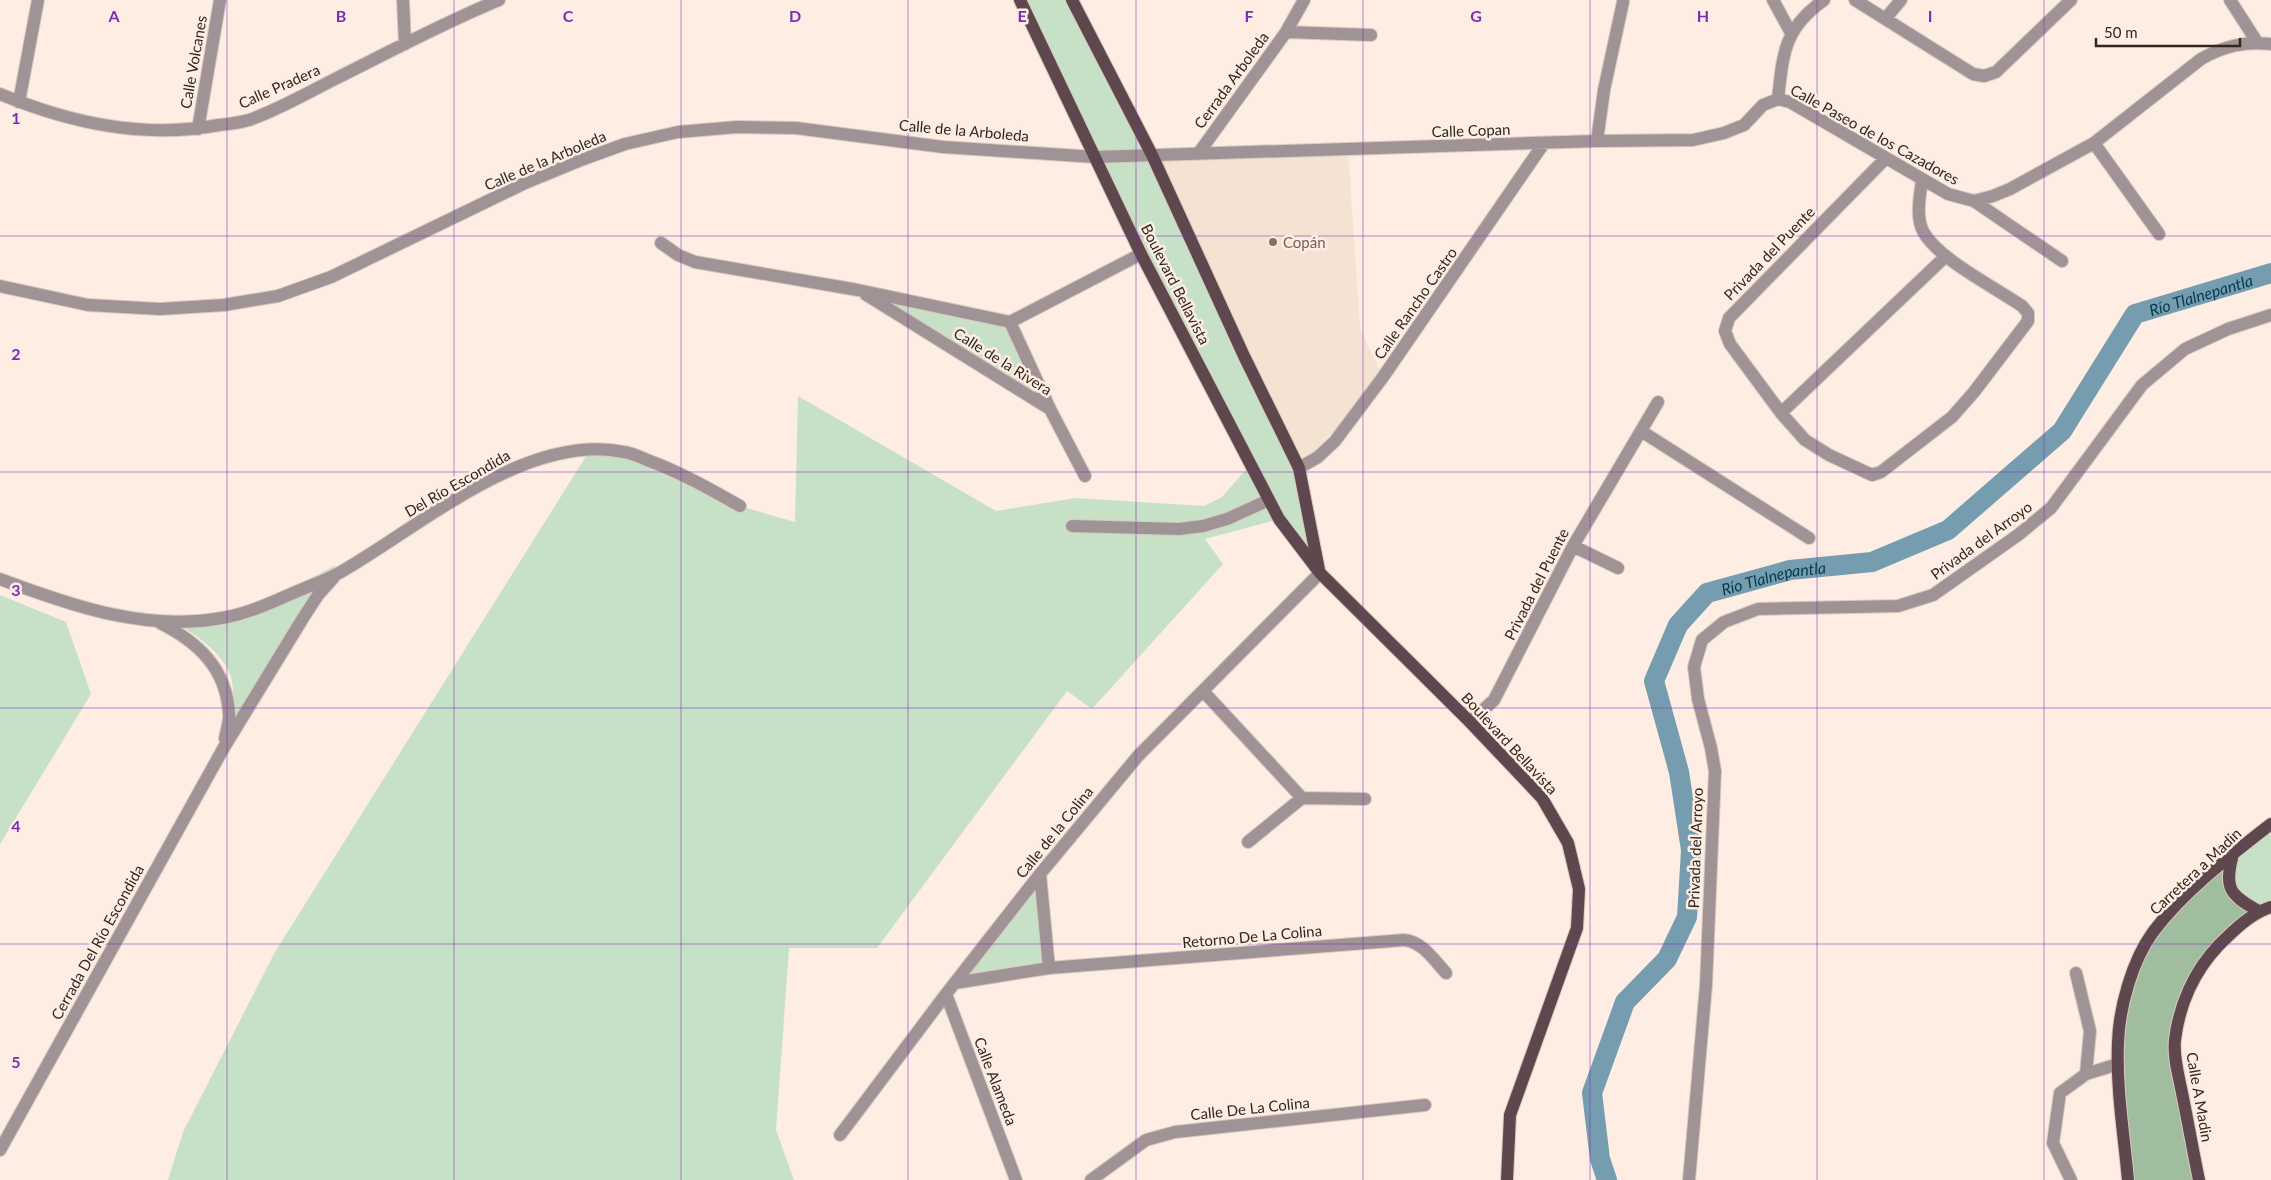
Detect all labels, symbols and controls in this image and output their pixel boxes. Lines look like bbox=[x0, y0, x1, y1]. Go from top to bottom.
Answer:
text: A bbox=[107, 6, 120, 25]
text: B bbox=[336, 6, 346, 25]
text: C bbox=[563, 6, 574, 25]
text: D bbox=[789, 6, 801, 25]
text: E bbox=[1017, 6, 1027, 25]
text: F bbox=[1244, 6, 1254, 25]
text: G bbox=[1470, 6, 1482, 25]
text: H bbox=[1697, 6, 1709, 25]
text: I bbox=[1928, 6, 1932, 25]
street label: Calle Volcanes bbox=[176, 14, 210, 110]
scale bar bbox=[2096, 15, 2240, 47]
text: 50 m bbox=[2104, 23, 2138, 41]
street label: Cerrada Arboleda bbox=[1190, 28, 1272, 132]
street label: Calle Pradera bbox=[236, 60, 322, 112]
street label: Calle Paseo de los Cazadores bbox=[1788, 80, 1962, 188]
text: 1 bbox=[11, 108, 21, 127]
street label: Calle de la Arboleda bbox=[898, 115, 1030, 145]
street label: Calle Copan bbox=[1431, 120, 1511, 140]
street label: Calle de la Arboleda bbox=[481, 126, 609, 194]
street label: Privada del Puente bbox=[1720, 202, 1818, 304]
street label: Boulevard Bellavista bbox=[1138, 221, 1214, 347]
place label: Copán bbox=[1283, 233, 1326, 251]
marker: Copán bbox=[1267, 236, 1279, 248]
street label: Calle Rancho Castro bbox=[1370, 244, 1460, 362]
water label: Río Tlalnepantla bbox=[2147, 270, 2255, 319]
street label: Calle de la Rivera bbox=[951, 324, 1055, 398]
text: 2 bbox=[11, 344, 21, 363]
street label: Del Río Escondida bbox=[401, 446, 513, 520]
street label: Privada del Arroyo bbox=[1927, 497, 2035, 583]
street label: Privada del Puente bbox=[1500, 525, 1572, 643]
water label: Río Tlalnepantla bbox=[1719, 557, 1827, 598]
text: 3 bbox=[11, 580, 21, 599]
street label: Boulevard Bellavista bbox=[1458, 688, 1562, 798]
street label: Calle de la Colina bbox=[1012, 783, 1096, 881]
street label: Privada del Arroyo bbox=[1684, 787, 1706, 909]
text: 4 bbox=[11, 816, 21, 835]
street label: Carretera a Madin bbox=[2145, 824, 2245, 918]
street label: Cerrada Del Río Escondida bbox=[47, 861, 147, 1023]
street label: Retorno De La Colina bbox=[1181, 921, 1323, 951]
street label: Calle Alameda bbox=[971, 1034, 1021, 1128]
street label: Calle A Madin bbox=[2183, 1051, 2217, 1143]
text: 5 bbox=[11, 1052, 21, 1071]
street label: Calle De La Colina bbox=[1190, 1093, 1310, 1123]

